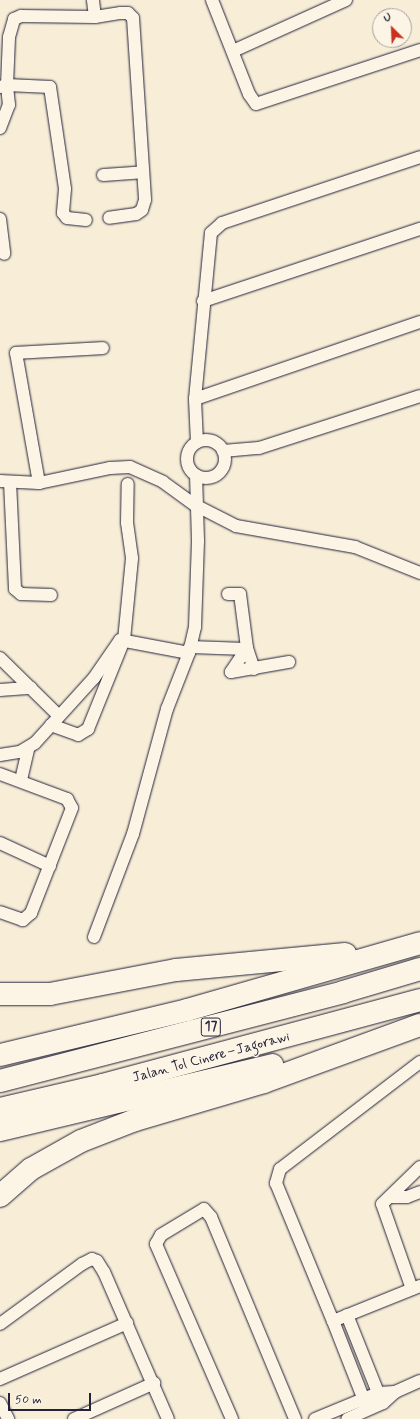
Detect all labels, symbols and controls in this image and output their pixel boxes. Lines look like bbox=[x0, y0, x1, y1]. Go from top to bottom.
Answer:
north arrow bbox=[372, 8, 412, 48]
text: U bbox=[381, 10, 394, 26]
road number: 17 bbox=[200, 1016, 222, 1038]
street label: Jalan Tol Cinere–Jagorawi bbox=[129, 1027, 293, 1087]
scale bar bbox=[10, 1385, 93, 1411]
text: 50 m bbox=[15, 1392, 42, 1408]

